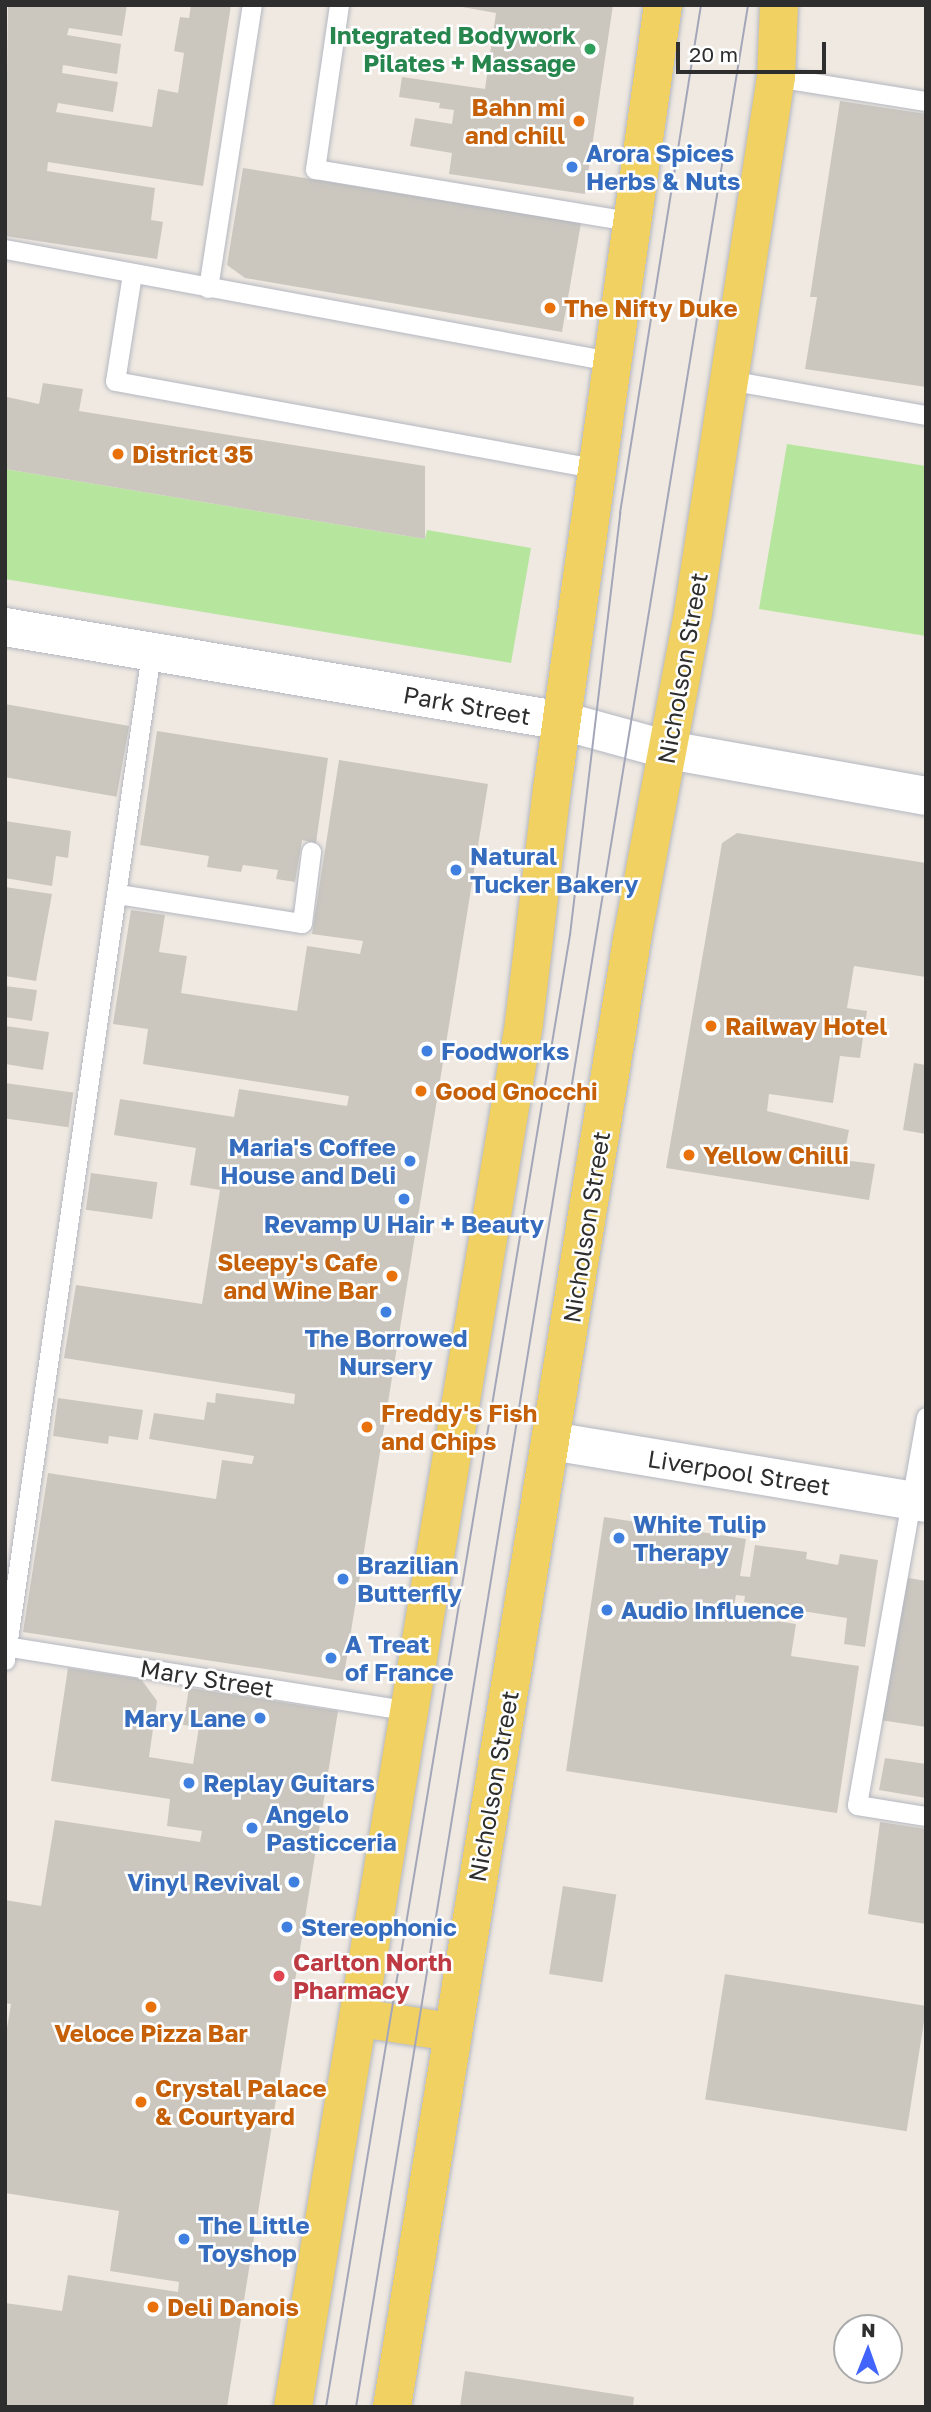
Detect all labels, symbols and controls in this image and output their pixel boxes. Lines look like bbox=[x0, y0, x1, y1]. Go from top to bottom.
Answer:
place label: Integrated Bodywork Pilates + Massage bbox=[329, 21, 576, 77]
scale bar bbox=[679, 28, 830, 72]
marker: Integrated Bodywork Pilates + Massage bbox=[582, 41, 598, 57]
text: 20 m bbox=[689, 41, 738, 67]
place label: Bahn mi and chill bbox=[465, 93, 565, 149]
marker: Bahn mi and chill bbox=[571, 113, 587, 129]
place label: Arora Spices Herbs & Nuts bbox=[586, 139, 741, 195]
marker: Arora Spices Herbs & Nuts bbox=[564, 159, 580, 175]
place label: The Nifty Duke bbox=[564, 294, 738, 322]
marker: The Nifty Duke bbox=[542, 300, 558, 316]
place label: District 35 bbox=[132, 440, 253, 468]
marker: District 35 bbox=[110, 446, 126, 462]
street label: Nicholson Street bbox=[651, 570, 713, 766]
street label: Park Street bbox=[401, 680, 533, 730]
place label: Natural Tucker Bakery bbox=[470, 842, 638, 898]
marker: Natural Tucker Bakery bbox=[448, 862, 464, 878]
place label: Railway Hotel bbox=[725, 1012, 887, 1040]
marker: Railway Hotel bbox=[703, 1018, 719, 1034]
place label: Foodworks bbox=[441, 1037, 569, 1065]
marker: Foodworks bbox=[419, 1043, 435, 1059]
place label: Good Gnocchi bbox=[435, 1077, 597, 1105]
marker: Good Gnocchi bbox=[413, 1083, 429, 1099]
street label: Nicholson Street bbox=[557, 1129, 615, 1325]
place label: Maria's Coffee House and Deli bbox=[220, 1133, 396, 1189]
place label: Yellow Chilli bbox=[703, 1141, 849, 1169]
marker: Yellow Chilli bbox=[681, 1147, 697, 1163]
marker: Maria's Coffee House and Deli bbox=[402, 1153, 418, 1169]
marker: Revamp U Hair + Beauty bbox=[396, 1191, 412, 1207]
place label: Revamp U Hair + Beauty bbox=[264, 1210, 544, 1238]
place label: Sleepy's Cafe and Wine Bar bbox=[217, 1248, 378, 1304]
marker: Sleepy's Cafe and Wine Bar bbox=[384, 1268, 400, 1284]
marker: The Borrowed Nursery bbox=[378, 1304, 394, 1320]
place label: The Borrowed Nursery bbox=[305, 1324, 467, 1380]
place label: Freddy's Fish and Chips bbox=[381, 1399, 537, 1455]
marker: Freddy's Fish and Chips bbox=[359, 1419, 375, 1435]
street label: Liverpool Street bbox=[646, 1443, 832, 1501]
place label: White Tulip Therapy bbox=[633, 1510, 766, 1566]
marker: White Tulip Therapy bbox=[611, 1530, 627, 1546]
place label: Brazilian Butterfly bbox=[357, 1551, 462, 1607]
marker: Brazilian Butterfly bbox=[335, 1571, 351, 1587]
place label: Audio Influence bbox=[621, 1596, 804, 1624]
marker: Audio Influence bbox=[599, 1602, 615, 1618]
place label: A Treat of France bbox=[345, 1630, 454, 1686]
marker: A Treat of France bbox=[323, 1650, 339, 1666]
street label: Mary Street bbox=[138, 1653, 276, 1703]
street label: Nicholson Street bbox=[462, 1688, 524, 1884]
place label: Mary Lane bbox=[124, 1704, 246, 1732]
marker: Mary Lane bbox=[252, 1710, 268, 1726]
place label: Replay Guitars bbox=[203, 1769, 375, 1797]
marker: Replay Guitars bbox=[181, 1775, 197, 1791]
place label: Angelo Pasticceria bbox=[266, 1800, 397, 1856]
marker: Angelo Pasticceria bbox=[244, 1820, 260, 1836]
place label: Vinyl Revival bbox=[127, 1868, 280, 1896]
marker: Vinyl Revival bbox=[286, 1874, 302, 1890]
place label: Stereophonic bbox=[301, 1913, 457, 1941]
marker: Stereophonic bbox=[279, 1919, 295, 1935]
place label: Carlton North Pharmacy bbox=[293, 1948, 452, 2004]
marker: Carlton North Pharmacy bbox=[271, 1968, 287, 1984]
marker: Veloce Pizza Bar bbox=[143, 1999, 159, 2015]
place label: Veloce Pizza Bar bbox=[54, 2019, 248, 2047]
place label: Crystal Palace & Courtyard bbox=[155, 2074, 327, 2130]
marker: Crystal Palace & Courtyard bbox=[133, 2094, 149, 2110]
place label: The Little Toyshop bbox=[198, 2211, 310, 2267]
marker: The Little Toyshop bbox=[176, 2231, 192, 2247]
place label: Deli Danois bbox=[167, 2293, 299, 2321]
marker: Deli Danois bbox=[145, 2299, 161, 2315]
north arrow bbox=[833, 2314, 903, 2384]
text: N bbox=[861, 2318, 876, 2341]

